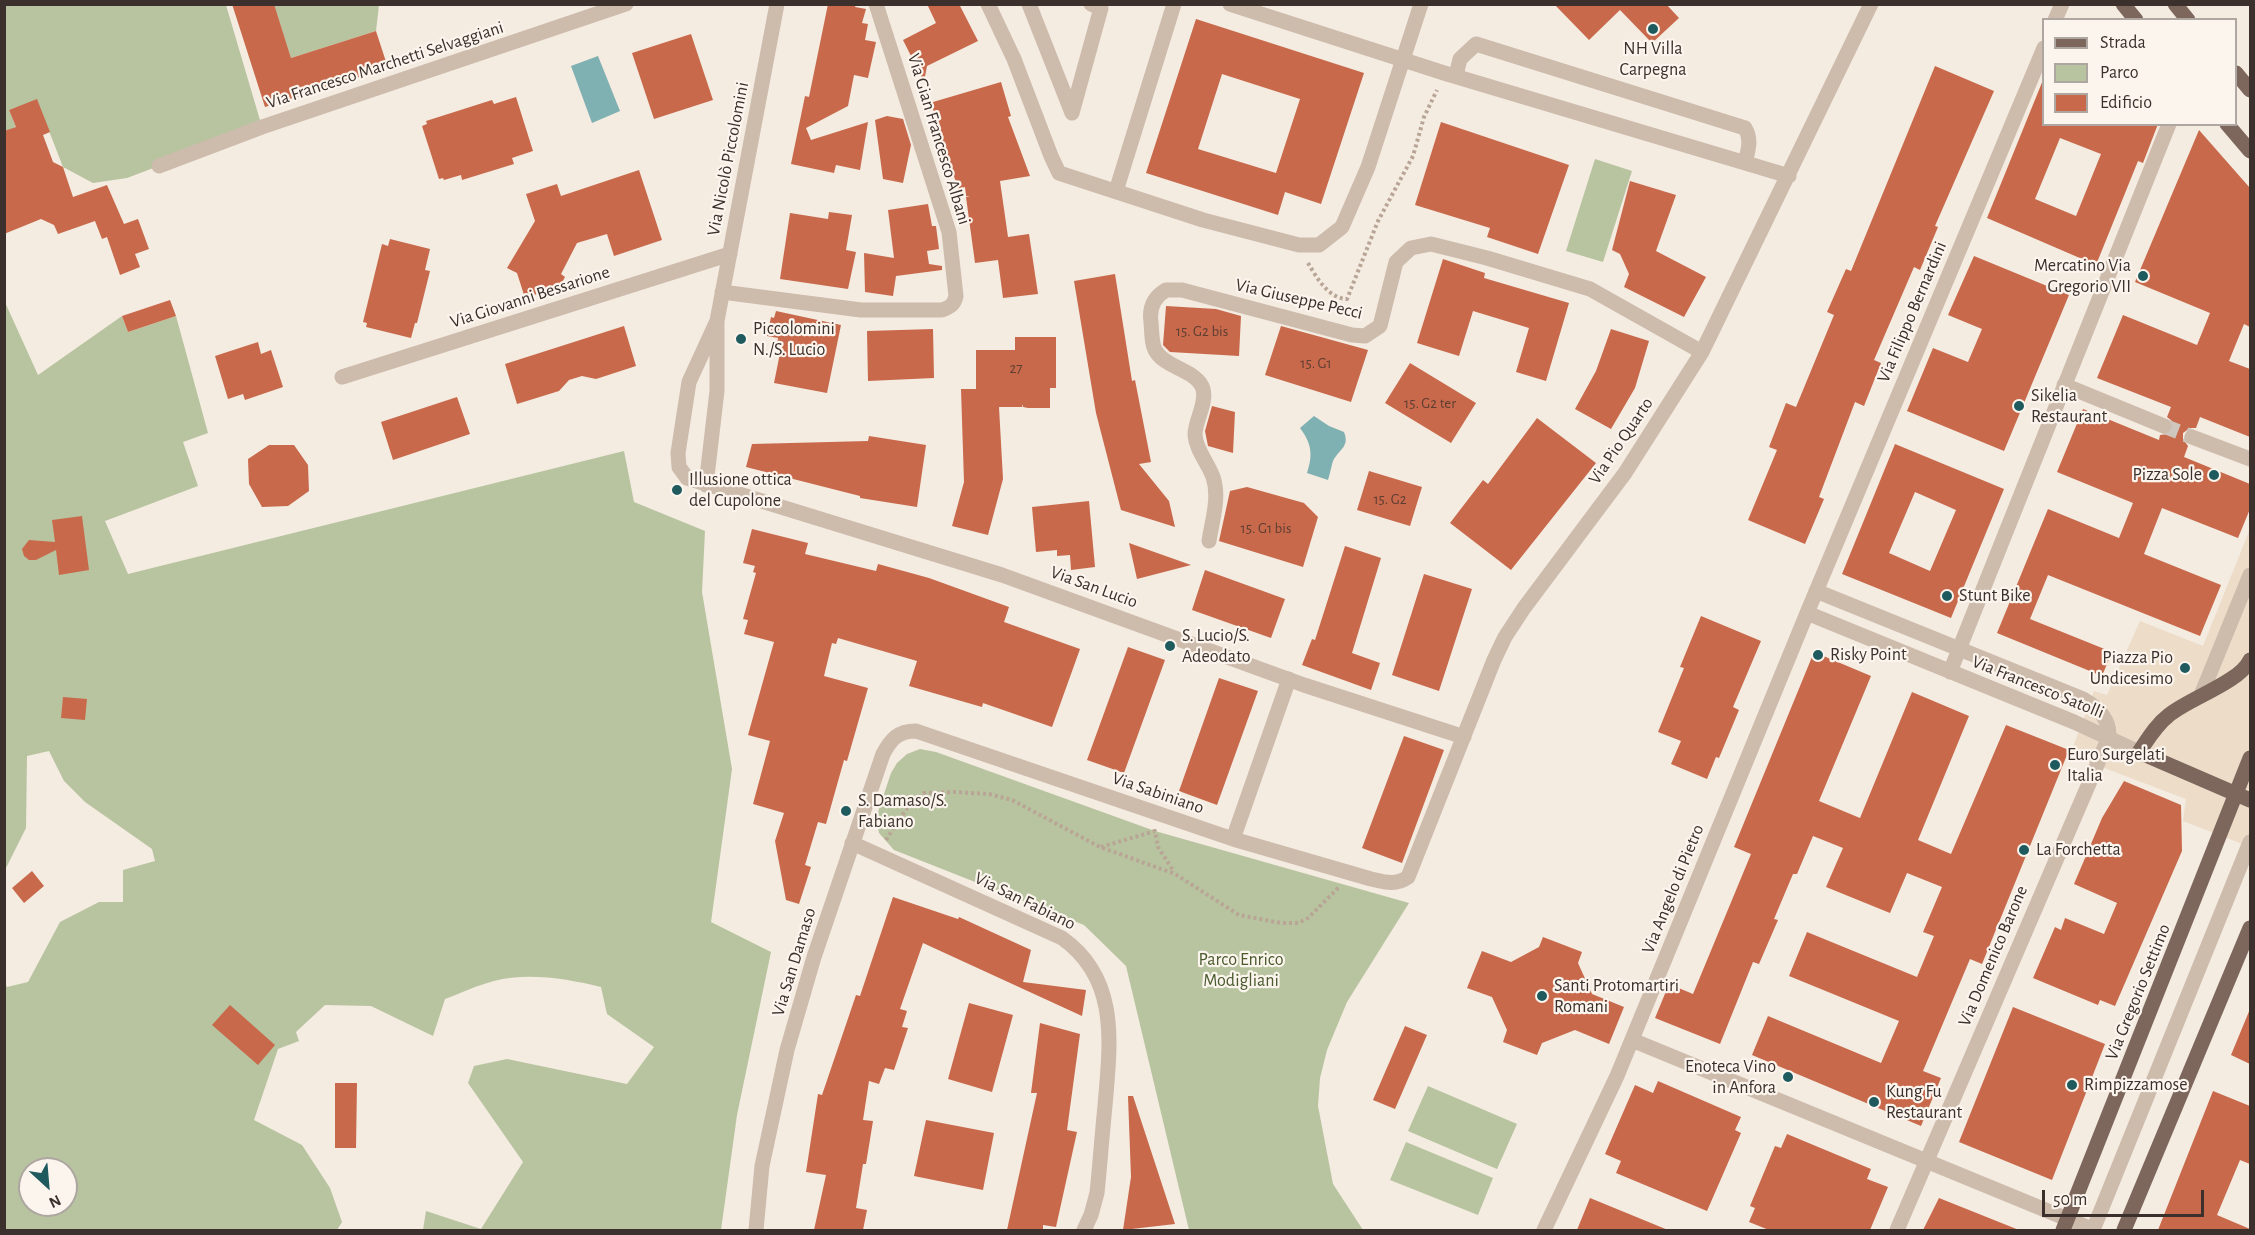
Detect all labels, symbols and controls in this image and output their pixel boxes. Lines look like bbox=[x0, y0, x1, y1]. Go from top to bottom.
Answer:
street label: Via Francesco Marchetti Selvaggiani bbox=[264, 16, 506, 114]
legend bbox=[2042, 18, 2237, 126]
marker: NH Villa Carpegna bbox=[1646, 22, 1660, 36]
text: Strada bbox=[2100, 34, 2146, 52]
place label: NH Villa Carpegna bbox=[1620, 38, 1686, 80]
street label: Via Gian Francesco Albani bbox=[903, 51, 975, 227]
text: Parco bbox=[2100, 64, 2139, 82]
street label: Via Nicolò Piccolomini bbox=[702, 80, 754, 238]
text: Edificio bbox=[2100, 94, 2152, 112]
street label: Via Filippo Bernardini bbox=[1873, 238, 1951, 386]
place label: Mercatino Via Gregorio VII bbox=[2034, 255, 2131, 298]
street label: Via Giovanni Bessarione bbox=[448, 261, 612, 333]
marker: Mercatino Via Gregorio VII bbox=[2136, 269, 2150, 283]
street label: Via Giuseppe Pecci bbox=[1233, 274, 1365, 324]
place label: Piccolomini N./S. Lucio bbox=[753, 318, 835, 360]
house number: 15. G2 bis bbox=[1176, 322, 1228, 340]
marker: Piccolomini N./S. Lucio bbox=[734, 332, 748, 346]
house number: 15. G1 bbox=[1300, 354, 1332, 372]
house number: 27 bbox=[1009, 359, 1023, 377]
place label: Sikelia Restaurant bbox=[2031, 385, 2107, 428]
street label: Via Pio Quarto bbox=[1584, 393, 1658, 489]
house number: 15. G2 ter bbox=[1404, 394, 1456, 412]
marker: Sikelia Restaurant bbox=[2012, 399, 2026, 413]
place label: Pizza Sole bbox=[2132, 464, 2202, 486]
marker: Pizza Sole bbox=[2207, 468, 2221, 482]
place label: Illusione ottica del Cupolone bbox=[689, 469, 792, 512]
marker: Illusione ottica del Cupolone bbox=[670, 483, 684, 497]
house number: 15. G2 bbox=[1373, 490, 1407, 508]
house number: 15. G1 bis bbox=[1241, 519, 1291, 537]
street label: Via San Lucio bbox=[1048, 561, 1140, 613]
place label: Stunt Bike bbox=[1959, 585, 2030, 607]
marker: Stunt Bike bbox=[1940, 589, 1954, 603]
place label: S. Lucio/S. Adeodato bbox=[1182, 625, 1251, 668]
marker: S. Lucio/S. Adeodato bbox=[1163, 639, 1177, 653]
place label: Risky Point bbox=[1830, 644, 1907, 666]
place label: Piazza Pio Undicesimo bbox=[2090, 647, 2173, 690]
marker: Risky Point bbox=[1811, 648, 1825, 662]
street label: Via Francesco Satolli bbox=[1969, 651, 2107, 723]
marker: Piazza Pio Undicesimo bbox=[2178, 661, 2192, 675]
place label: Euro Surgelati Italia bbox=[2067, 744, 2165, 786]
marker: Euro Surgelati Italia bbox=[2048, 758, 2062, 772]
street label: Via Sabiniano bbox=[1109, 767, 1207, 819]
place label: S. Damaso/S. Fabiano bbox=[858, 790, 947, 832]
marker: S. Damaso/S. Fabiano bbox=[839, 804, 853, 818]
street label: Via Angelo di Pietro bbox=[1637, 821, 1709, 957]
place label: La Forchetta bbox=[2036, 839, 2121, 861]
marker: La Forchetta bbox=[2017, 843, 2031, 857]
street label: Via San Fabiano bbox=[971, 867, 1079, 935]
street label: Via Domenico Barone bbox=[1954, 882, 2032, 1030]
street label: Via San Damaso bbox=[767, 905, 821, 1019]
street label: Via Gregorio Settimo bbox=[2101, 921, 2175, 1063]
park label: Parco Enrico Modigliani bbox=[1198, 949, 1284, 992]
place label: Santi Protomartiri Romani bbox=[1554, 975, 1679, 1018]
marker: Santi Protomartiri Romani bbox=[1535, 989, 1549, 1003]
place label: Enoteca Vino in Anfora bbox=[1685, 1056, 1776, 1098]
marker: Enoteca Vino in Anfora bbox=[1781, 1070, 1795, 1084]
place label: Rimpizzamose bbox=[2084, 1074, 2187, 1096]
marker: Rimpizzamose bbox=[2065, 1078, 2079, 1092]
place label: Kung Fu Restaurant bbox=[1886, 1081, 1962, 1124]
marker: Kung Fu Restaurant bbox=[1867, 1095, 1881, 1109]
north arrow bbox=[18, 1157, 78, 1217]
scale bar bbox=[2045, 1178, 2207, 1216]
text: 50 m bbox=[2053, 1191, 2087, 1209]
text: N bbox=[47, 1192, 64, 1211]

